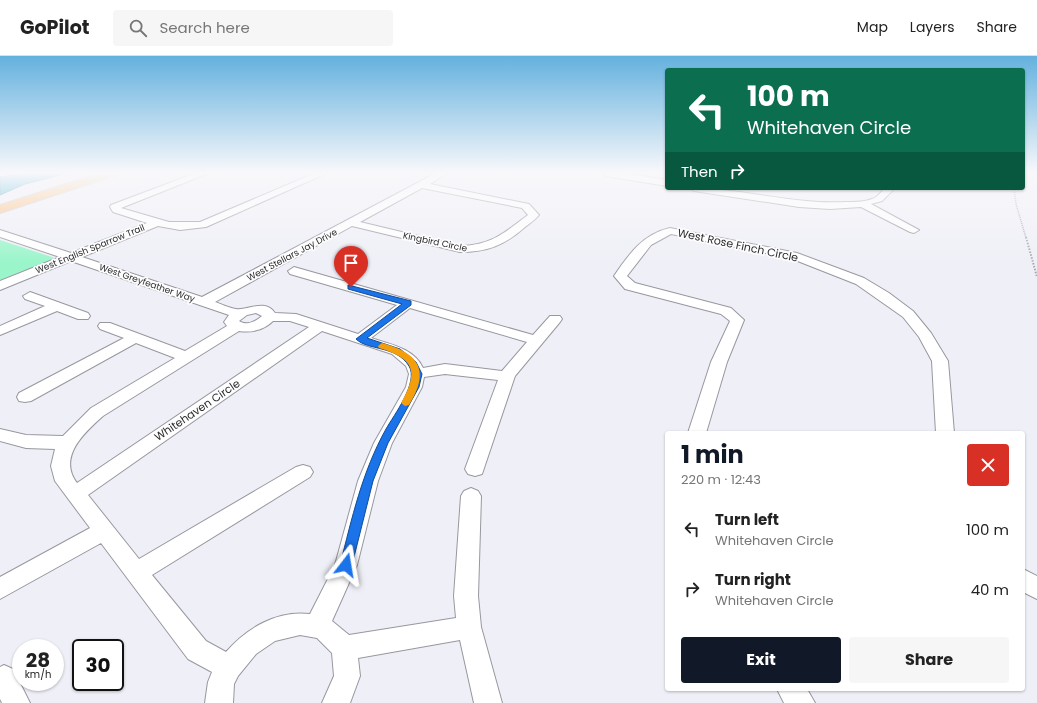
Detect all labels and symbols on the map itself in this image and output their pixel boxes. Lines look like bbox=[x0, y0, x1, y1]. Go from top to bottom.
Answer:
street label: West English Sparrow Trail bbox=[34, 222, 146, 276]
street label: West Rose Finch Circle bbox=[676, 224, 800, 266]
street label: West Stellars Jay Drive bbox=[245, 226, 340, 284]
street label: Kingbird Circle bbox=[402, 229, 469, 255]
pin bbox=[334, 246, 368, 287]
street label: West Greyfeather Way bbox=[97, 261, 197, 305]
street label: Whitehaven Circle bbox=[151, 375, 243, 445]
position arrow bbox=[325, 544, 367, 586]
speed limit sign: 30 bbox=[72, 639, 124, 691]

